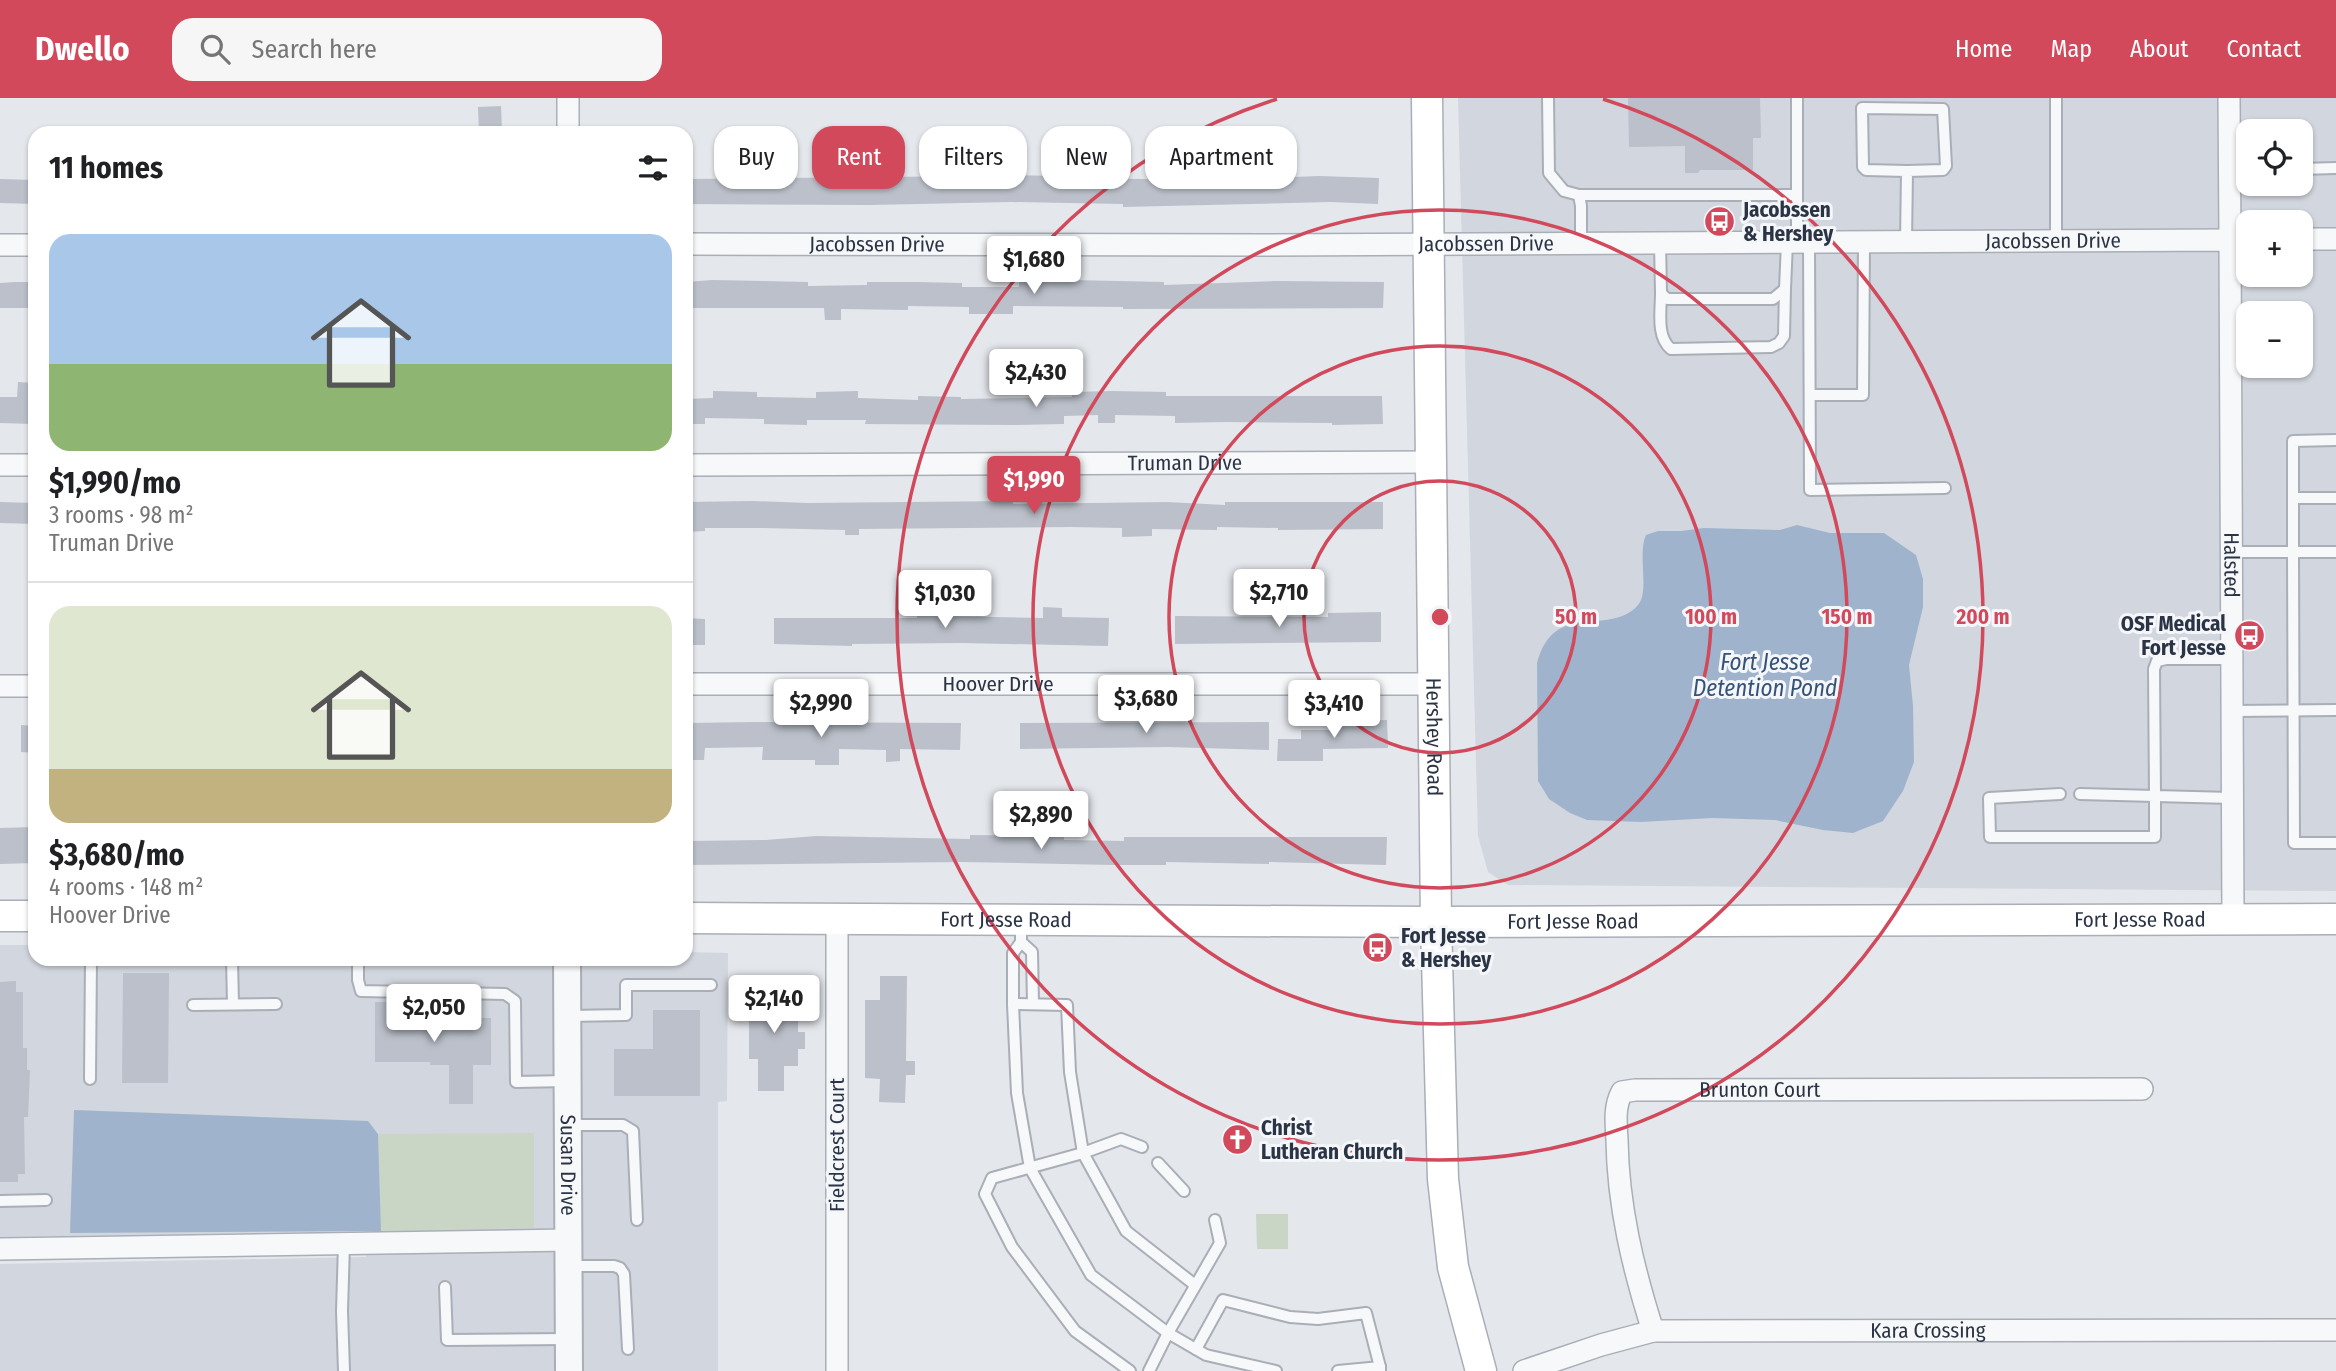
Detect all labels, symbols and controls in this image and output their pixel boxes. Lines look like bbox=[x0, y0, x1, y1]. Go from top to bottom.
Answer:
search box bbox=[172, 18, 662, 81]
text: Dwello bbox=[35, 29, 130, 69]
icon: search bbox=[196, 30, 234, 68]
text: Search here bbox=[252, 34, 377, 65]
text: Home bbox=[1955, 35, 2012, 63]
text: Map bbox=[2050, 35, 2092, 63]
text: About bbox=[2130, 35, 2188, 63]
text: Contact bbox=[2226, 35, 2301, 63]
map controls bbox=[2236, 119, 2313, 378]
button: locate bbox=[2236, 119, 2313, 196]
chip: Buy bbox=[714, 126, 798, 189]
chip: Rent bbox=[812, 126, 905, 189]
chip: Filters bbox=[919, 126, 1027, 189]
chip: New bbox=[1041, 126, 1131, 189]
chip: Apartment bbox=[1145, 126, 1297, 189]
icon: filters bbox=[634, 149, 672, 187]
text: 11 homes bbox=[49, 150, 163, 186]
place label: Jacobssen & Hershey bbox=[1742, 197, 1834, 247]
bus stop icon: Jacobssen & Hershey bbox=[1703, 205, 1737, 239]
button: + bbox=[2236, 210, 2313, 287]
street label: Jacobssen Drive bbox=[1985, 228, 2121, 254]
street label: Jacobssen Drive bbox=[809, 231, 945, 257]
street label: Jacobssen Drive bbox=[1418, 231, 1554, 257]
pin: $1,680 bbox=[977, 236, 1091, 296]
text: $1,680 bbox=[1003, 245, 1065, 273]
icon: home bbox=[298, 280, 424, 406]
button: − bbox=[2236, 301, 2313, 378]
pin: $2,430 bbox=[979, 350, 1093, 409]
text: $2,430 bbox=[1005, 358, 1067, 386]
street label: Truman Drive bbox=[1128, 450, 1242, 476]
pin: $1,990 bbox=[977, 456, 1091, 516]
text: $1,990/mo bbox=[49, 465, 181, 501]
text: $1,990 bbox=[1003, 465, 1065, 493]
text: 3 rooms · 98 m² bbox=[49, 501, 194, 529]
text: Truman Drive bbox=[49, 529, 174, 557]
street label: Halsted bbox=[2218, 532, 2245, 598]
pin: $1,030 bbox=[888, 570, 1002, 630]
pin: $2,710 bbox=[1222, 570, 1336, 629]
text: $2,710 bbox=[1249, 578, 1309, 606]
text: $1,030 bbox=[915, 579, 976, 607]
text: 50 m bbox=[1555, 604, 1597, 630]
text: 100 m bbox=[1685, 604, 1737, 630]
text: 150 m bbox=[1821, 604, 1873, 630]
text: 200 m bbox=[1955, 604, 2010, 630]
centre of rings bbox=[1428, 605, 1452, 629]
place label: OSF Medical Fort Jesse bbox=[2121, 611, 2226, 661]
bus stop icon: OSF Medical Fort Jesse bbox=[2232, 619, 2266, 653]
water label: Fort Jesse Detention Pond bbox=[1693, 648, 1837, 702]
icon: home bbox=[298, 652, 424, 778]
street label: Hoover Drive bbox=[942, 671, 1054, 697]
pin: $3,680 bbox=[1089, 676, 1203, 735]
street label: Hershey Road bbox=[1420, 678, 1448, 796]
pin: $2,990 bbox=[764, 680, 878, 739]
pin: $3,410 bbox=[1277, 680, 1391, 740]
text: $3,680 bbox=[1114, 684, 1178, 712]
text: $2,990 bbox=[790, 688, 852, 716]
text: $3,410 bbox=[1304, 689, 1364, 717]
pin: $2,890 bbox=[984, 792, 1098, 851]
text: $2,890 bbox=[1009, 800, 1073, 828]
text: $3,680/mo bbox=[49, 837, 185, 873]
text: 4 rooms · 148 m² bbox=[49, 873, 203, 901]
text: Hoover Drive bbox=[49, 901, 171, 929]
street label: Fort Jesse Road bbox=[940, 906, 1072, 933]
street label: Fort Jesse Road bbox=[2074, 906, 2206, 933]
street label: Fort Jesse Road bbox=[1507, 908, 1639, 935]
place label: Fort Jesse & Hershey bbox=[1401, 923, 1492, 973]
bus stop icon: Fort Jesse & Hershey bbox=[1361, 931, 1395, 965]
pin: $2,140 bbox=[717, 976, 831, 1035]
pin: $2,050 bbox=[377, 984, 491, 1044]
text: $2,140 bbox=[745, 984, 803, 1012]
text: $2,050 bbox=[402, 993, 466, 1021]
street label: Brunton Court bbox=[1699, 1077, 1820, 1103]
street label: Fieldcrest Court bbox=[824, 1078, 850, 1212]
street label: Susan Drive bbox=[555, 1114, 581, 1216]
place label: Christ Lutheran Church bbox=[1261, 1115, 1403, 1165]
church icon: Christ Lutheran Church bbox=[1221, 1123, 1255, 1157]
street label: Kara Crossing bbox=[1870, 1318, 1986, 1344]

